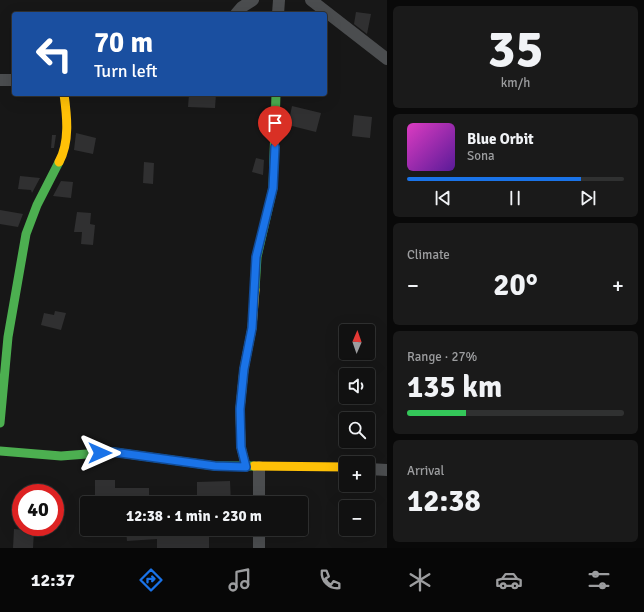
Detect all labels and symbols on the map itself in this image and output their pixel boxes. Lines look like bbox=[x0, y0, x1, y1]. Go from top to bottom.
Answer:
pin bbox=[258, 106, 292, 147]
north arrow bbox=[339, 324, 375, 360]
position arrow bbox=[79, 432, 121, 474]
speed limit sign: 40 bbox=[12, 484, 64, 536]

